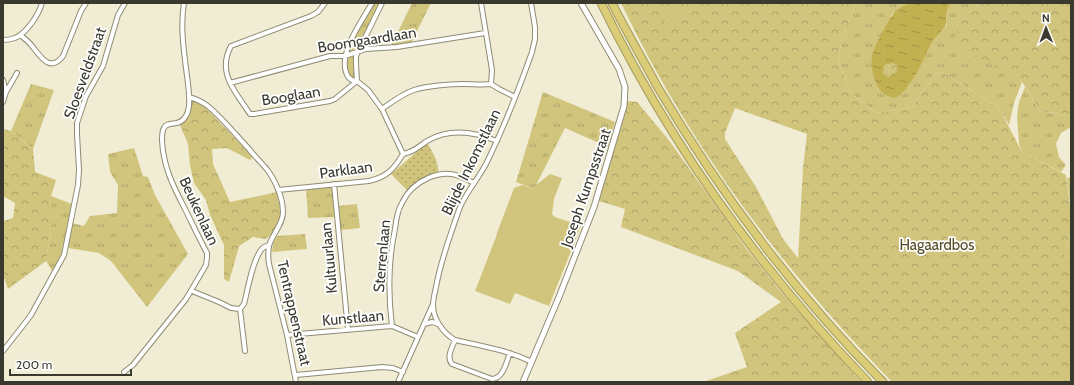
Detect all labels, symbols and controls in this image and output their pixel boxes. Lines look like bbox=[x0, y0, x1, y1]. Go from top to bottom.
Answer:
north arrow bbox=[1026, 8, 1066, 48]
text: N bbox=[1042, 11, 1050, 25]
street label: Boomgaardlaan bbox=[316, 23, 418, 57]
street label: Sloesveldstraat bbox=[60, 25, 110, 121]
street label: Booglaan bbox=[260, 82, 322, 110]
street label: Blijde Inkomstlaan bbox=[438, 106, 504, 218]
street label: Joseph Kumpsstraat bbox=[557, 126, 615, 251]
street label: Parklaan bbox=[318, 157, 374, 183]
street label: Beukenlaan bbox=[175, 174, 223, 248]
street label: Sterrenlaan bbox=[370, 219, 394, 293]
street label: Kultuurlaan bbox=[317, 222, 341, 294]
park label: Hagaardbos bbox=[899, 236, 975, 254]
street label: Tentrappenstraat bbox=[273, 259, 315, 367]
street label: Kunstlaan bbox=[321, 306, 385, 330]
scale bar bbox=[10, 351, 131, 377]
text: 200 m bbox=[16, 357, 52, 372]

